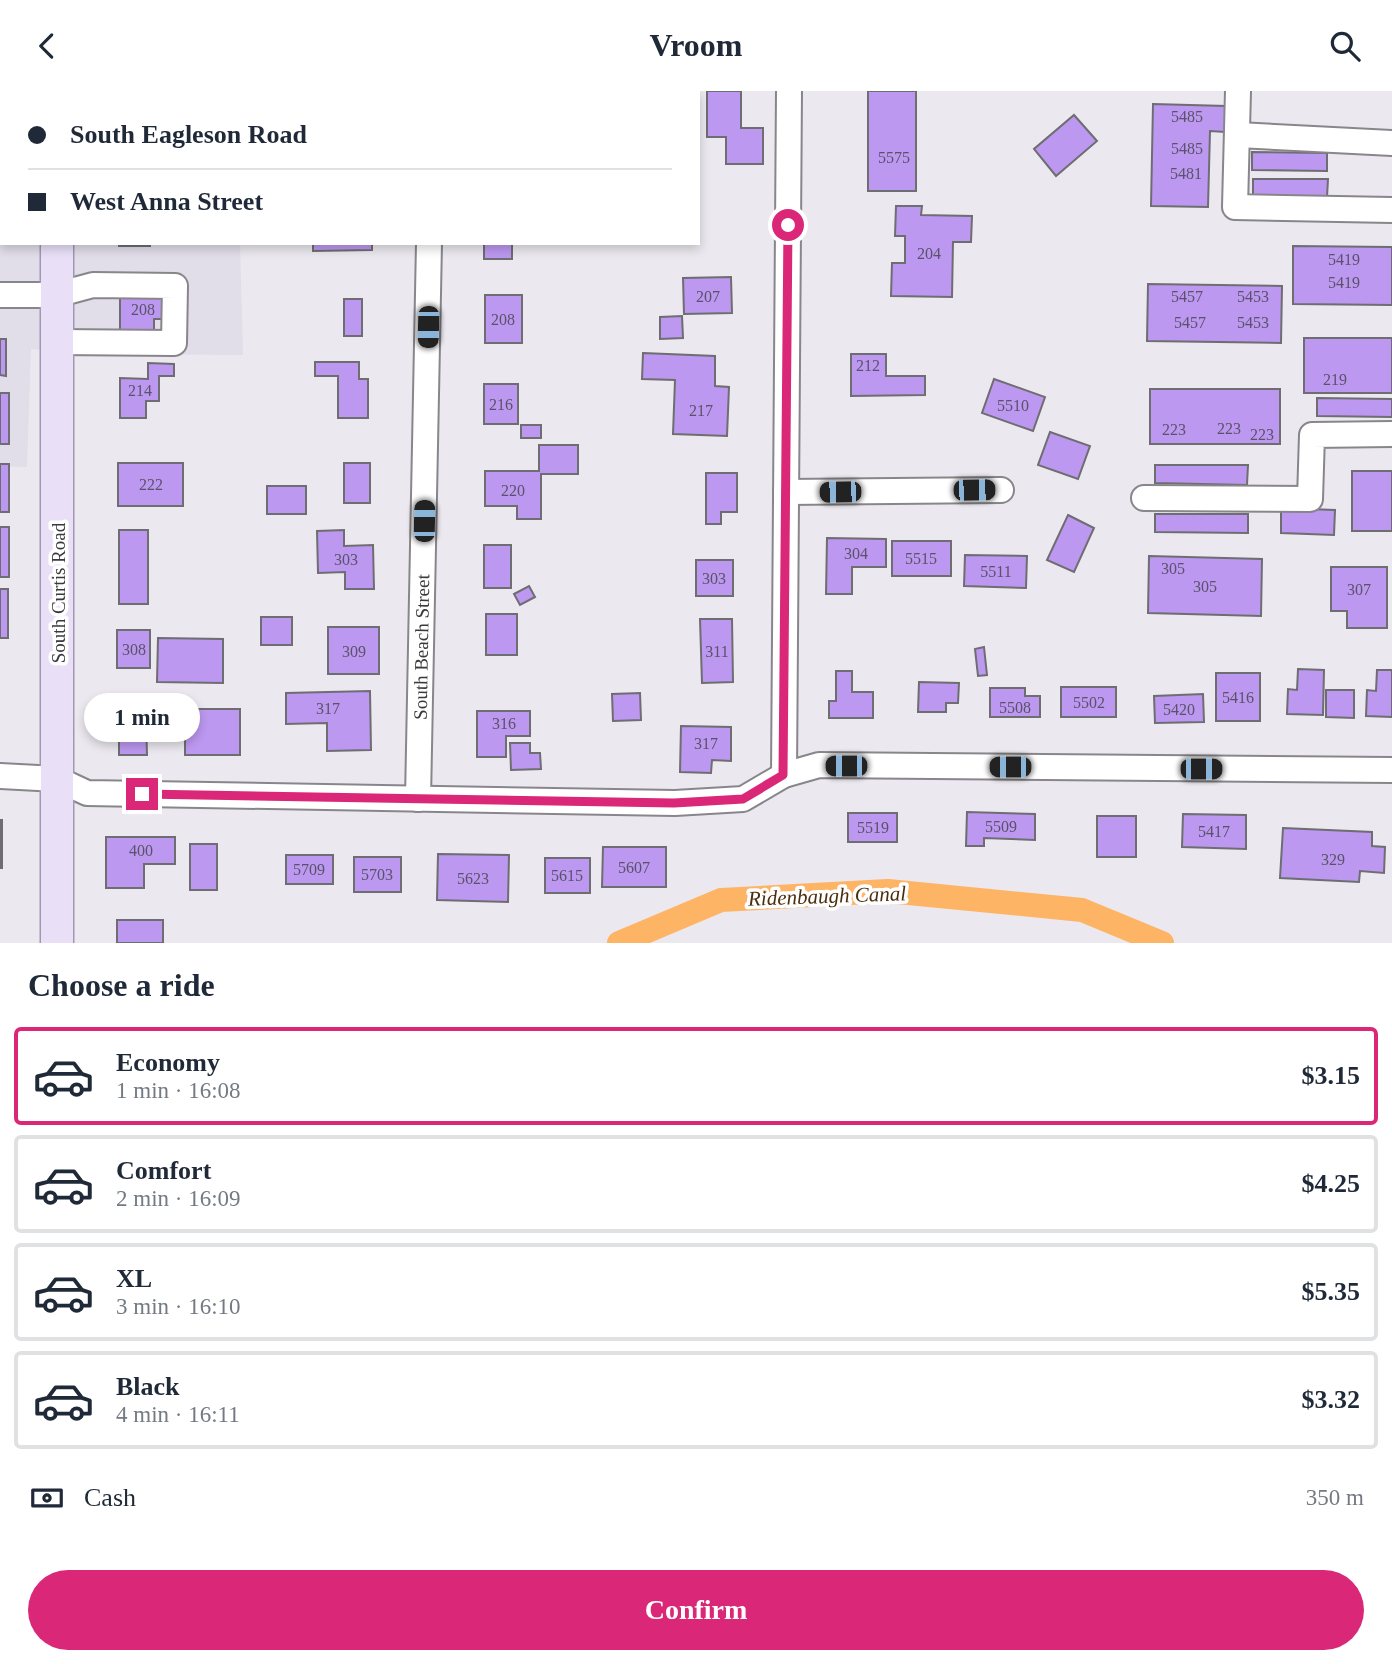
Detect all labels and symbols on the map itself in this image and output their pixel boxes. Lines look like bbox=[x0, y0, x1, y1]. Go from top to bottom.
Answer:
house number: 5485 bbox=[1171, 108, 1203, 125]
house number: 5485 bbox=[1171, 140, 1203, 157]
house number: 5575 bbox=[878, 149, 910, 166]
house number: 5481 bbox=[1170, 165, 1202, 182]
route start bbox=[772, 209, 804, 241]
house number: 204 bbox=[917, 245, 941, 262]
house number: 5419 bbox=[1328, 251, 1360, 268]
house number: 5419 bbox=[1328, 274, 1360, 291]
house number: 207 bbox=[696, 288, 720, 305]
house number: 5457 bbox=[1171, 288, 1203, 305]
house number: 5453 bbox=[1237, 288, 1269, 305]
house number: 208 bbox=[131, 301, 155, 318]
car bbox=[418, 306, 439, 348]
house number: 208 bbox=[491, 311, 515, 328]
house number: 5457 bbox=[1174, 314, 1206, 331]
house number: 5453 bbox=[1237, 314, 1269, 331]
house number: 212 bbox=[856, 357, 880, 374]
house number: 219 bbox=[1323, 371, 1347, 388]
house number: 214 bbox=[128, 382, 152, 399]
house number: 216 bbox=[489, 396, 513, 413]
house number: 5510 bbox=[997, 397, 1029, 414]
house number: 217 bbox=[689, 402, 713, 419]
house number: 223 bbox=[1217, 420, 1241, 437]
house number: 223 bbox=[1162, 421, 1186, 438]
house number: 223 bbox=[1250, 426, 1274, 443]
house number: 222 bbox=[139, 476, 163, 493]
car bbox=[953, 479, 996, 501]
car bbox=[819, 481, 862, 503]
house number: 220 bbox=[501, 482, 525, 499]
car bbox=[414, 500, 435, 542]
street label: South Curtis Road bbox=[48, 522, 69, 663]
house number: 304 bbox=[844, 545, 868, 562]
house number: 5515 bbox=[905, 550, 937, 567]
house number: 303 bbox=[334, 551, 358, 568]
house number: 305 bbox=[1161, 560, 1185, 577]
house number: 5511 bbox=[980, 563, 1012, 580]
house number: 303 bbox=[702, 570, 726, 587]
street label: South Beach Street bbox=[410, 573, 433, 720]
house number: 305 bbox=[1193, 578, 1217, 595]
house number: 307 bbox=[1347, 581, 1371, 598]
house number: 308 bbox=[122, 641, 146, 658]
house number: 309 bbox=[342, 643, 366, 660]
house number: 311 bbox=[705, 643, 729, 660]
house number: 5416 bbox=[1222, 689, 1254, 706]
callout: 1 min bbox=[84, 693, 200, 741]
house number: 5502 bbox=[1073, 694, 1105, 711]
house number: 5508 bbox=[999, 699, 1031, 716]
house number: 317 bbox=[316, 700, 340, 717]
house number: 5420 bbox=[1163, 701, 1195, 718]
house number: 316 bbox=[492, 715, 516, 732]
house number: 317 bbox=[694, 735, 718, 752]
car bbox=[826, 756, 868, 777]
car bbox=[990, 757, 1032, 778]
car bbox=[1181, 759, 1223, 780]
route end bbox=[126, 778, 158, 810]
house number: 5509 bbox=[985, 818, 1017, 835]
house number: 5519 bbox=[857, 819, 889, 836]
house number: 5417 bbox=[1198, 823, 1230, 840]
house number: 400 bbox=[129, 842, 153, 859]
house number: 329 bbox=[1321, 851, 1345, 868]
house number: 5607 bbox=[618, 859, 650, 876]
house number: 5709 bbox=[293, 861, 325, 878]
house number: 5703 bbox=[361, 866, 393, 883]
house number: 5615 bbox=[551, 867, 583, 884]
house number: 5623 bbox=[457, 870, 489, 887]
water label: Ridenbaugh Canal bbox=[747, 881, 907, 911]

